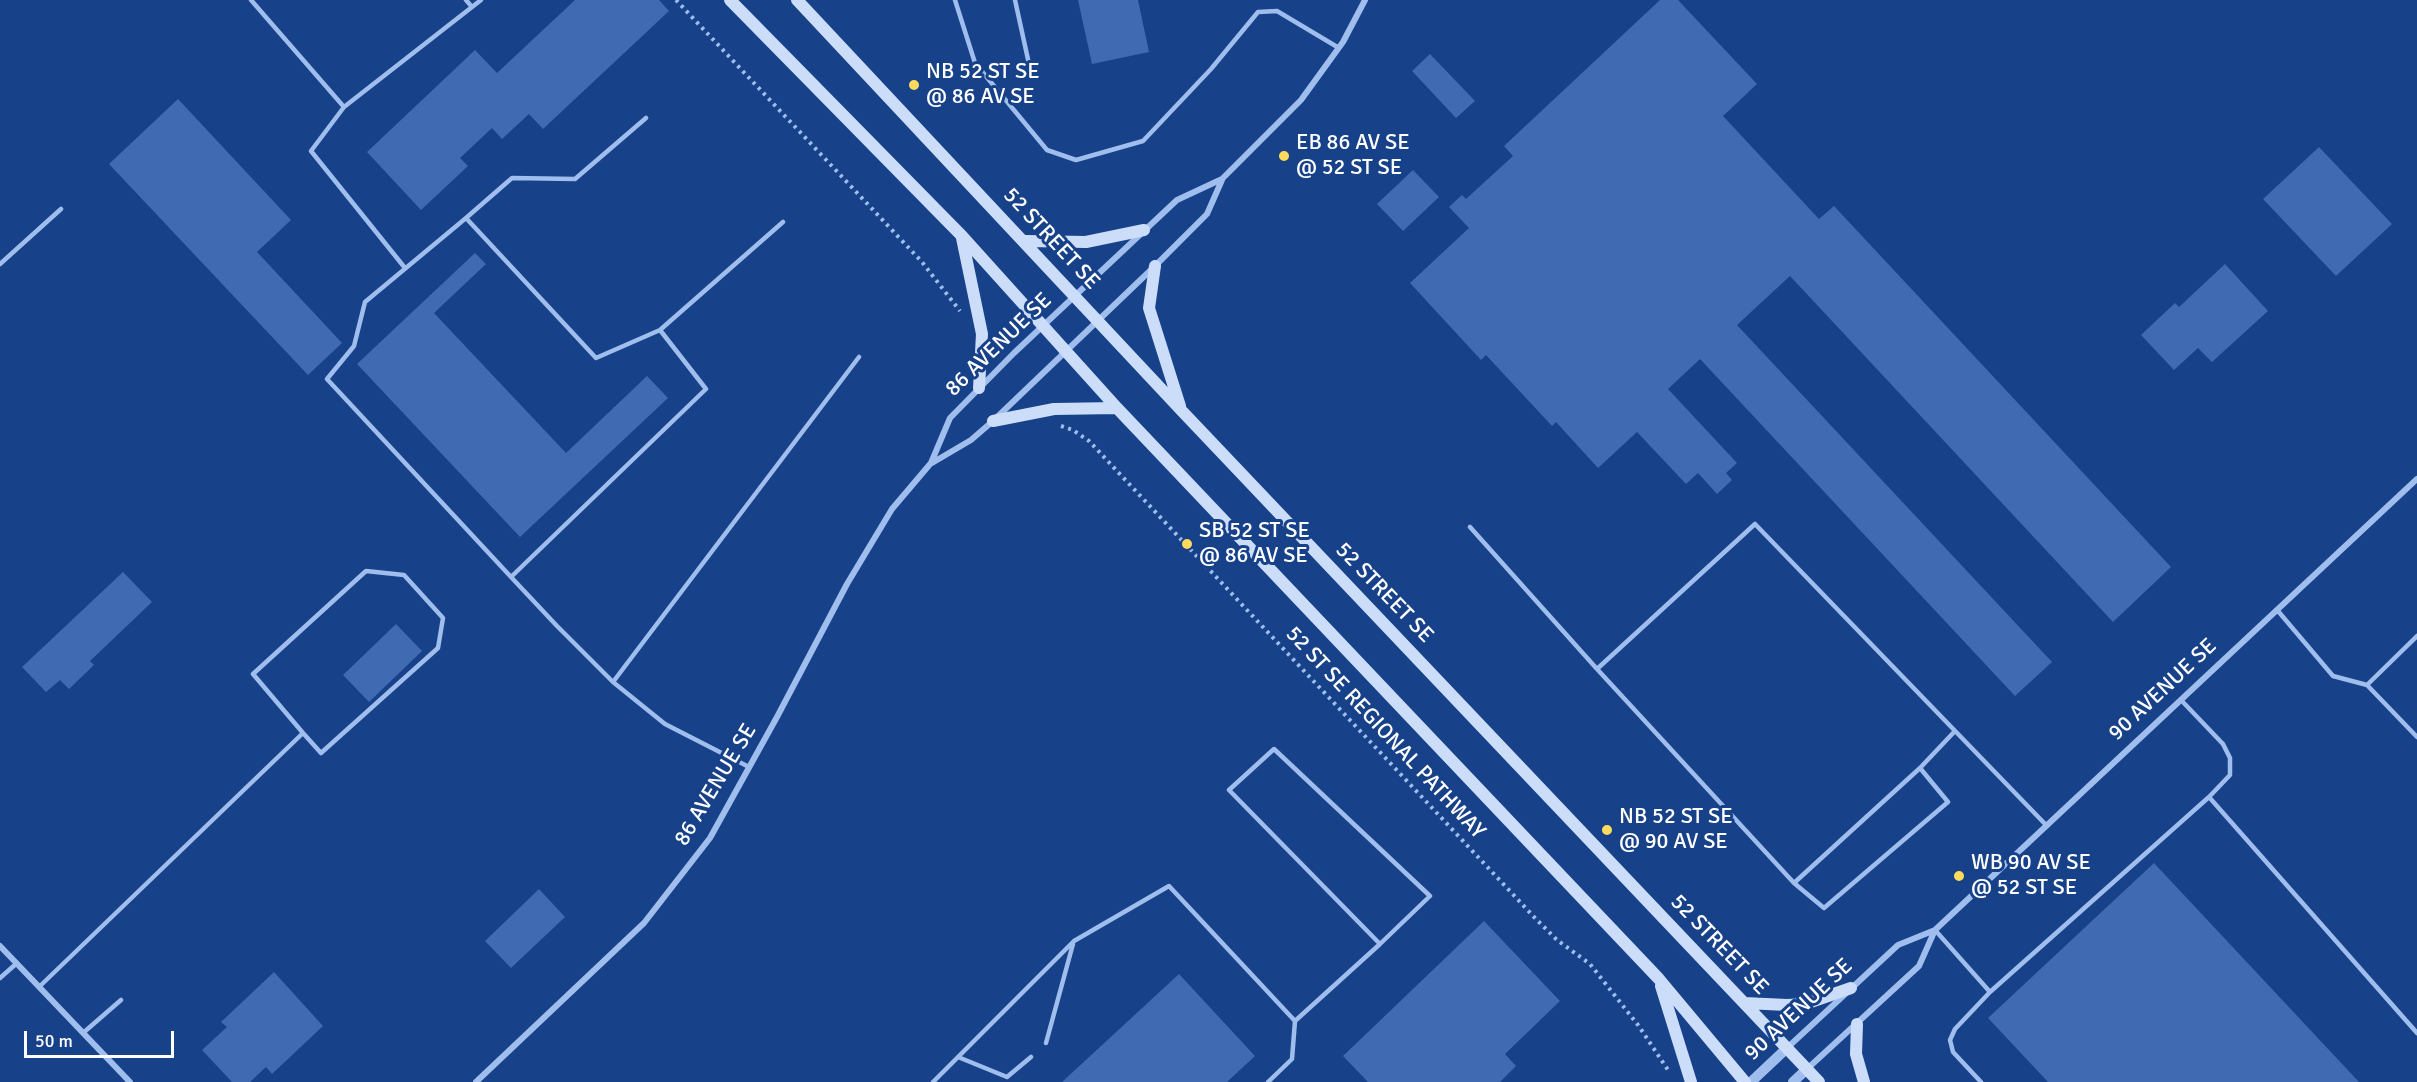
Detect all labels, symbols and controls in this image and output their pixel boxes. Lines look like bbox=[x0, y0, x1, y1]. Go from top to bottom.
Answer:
place label: NB 52 ST SE @ 86 AV SE bbox=[926, 59, 1040, 110]
marker: NB 52 ST SE @ 86 AV SE bbox=[907, 78, 921, 92]
place label: EB 86 AV SE @ 52 ST SE bbox=[1296, 130, 1410, 182]
marker: EB 86 AV SE @ 52 ST SE bbox=[1277, 149, 1291, 163]
street label: 52 STREET SE bbox=[997, 183, 1105, 295]
street label: 86 AVENUE SE bbox=[940, 288, 1058, 402]
place label: SB 52 ST SE @ 86 AV SE bbox=[1199, 518, 1310, 570]
marker: SB 52 ST SE @ 86 AV SE bbox=[1180, 537, 1194, 551]
street label: 52 STREET SE bbox=[1330, 537, 1438, 649]
street label: 52 ST SE REGIONAL PATHWAY bbox=[1280, 621, 1490, 845]
street label: 90 AVENUE SE bbox=[2104, 633, 2222, 747]
street label: 86 AVENUE SE bbox=[669, 719, 763, 851]
place label: NB 52 ST SE @ 90 AV SE bbox=[1619, 804, 1733, 855]
marker: NB 52 ST SE @ 90 AV SE bbox=[1600, 823, 1614, 837]
place label: WB 90 AV SE @ 52 ST SE bbox=[1971, 850, 2091, 902]
marker: WB 90 AV SE @ 52 ST SE bbox=[1952, 869, 1966, 883]
street label: 52 STREET SE bbox=[1665, 889, 1773, 1001]
street label: 90 AVENUE SE bbox=[1740, 953, 1858, 1067]
scale bar bbox=[27, 1019, 177, 1057]
text: 50 m bbox=[35, 1030, 73, 1052]

